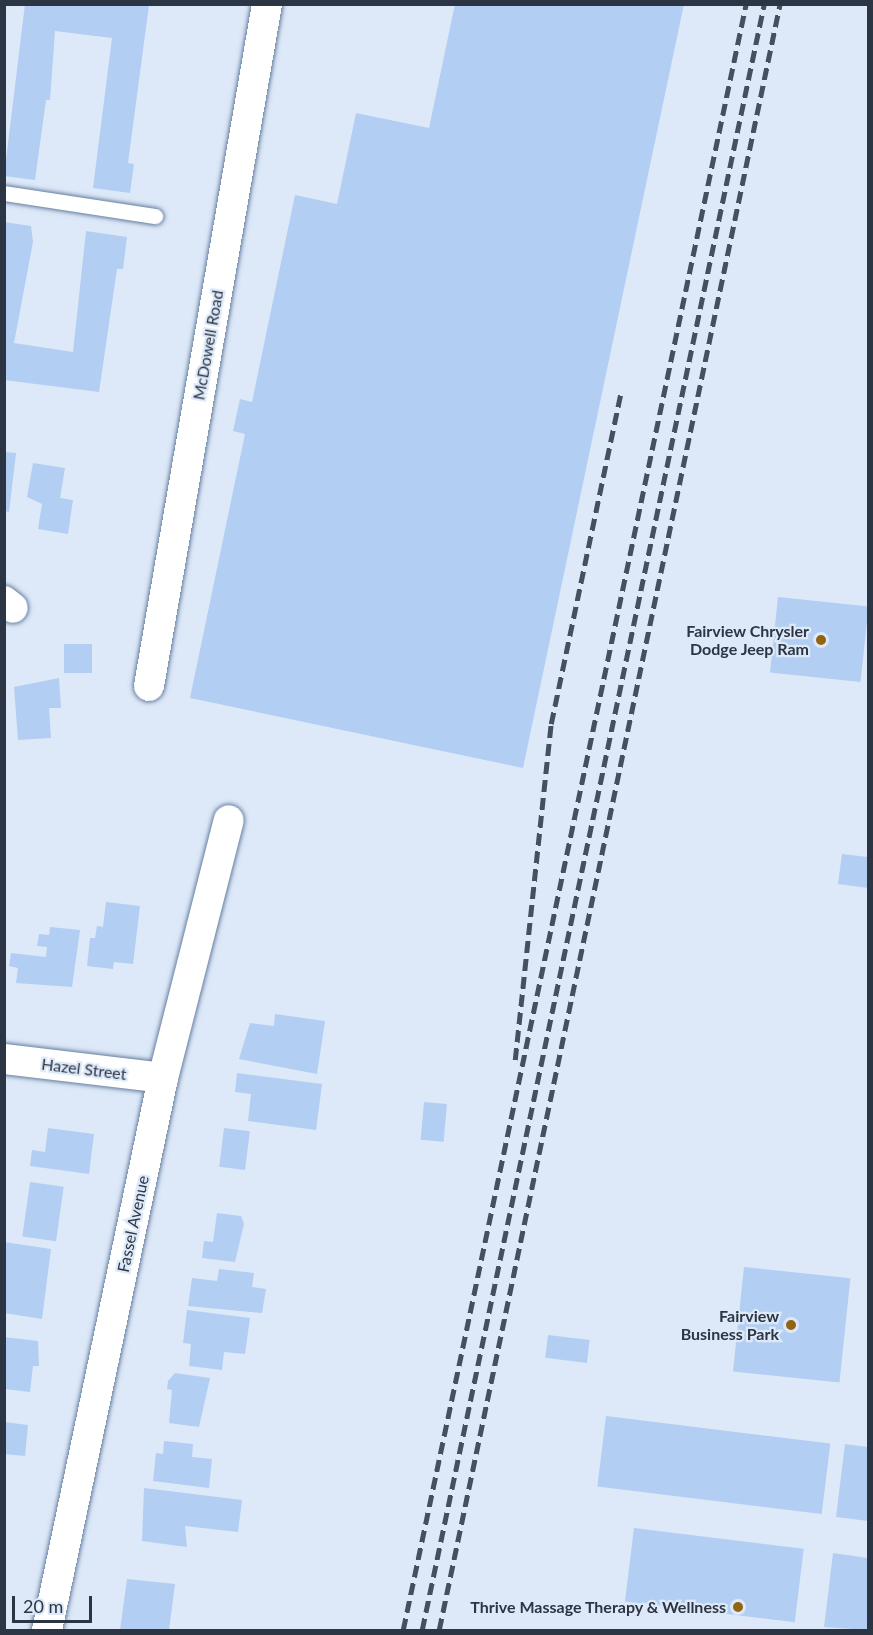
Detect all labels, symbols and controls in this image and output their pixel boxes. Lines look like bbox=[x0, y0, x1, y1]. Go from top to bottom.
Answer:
street label: McDowell Road bbox=[189, 289, 227, 401]
place label: Fairview Chrysler Dodge Jeep Ram bbox=[686, 621, 809, 659]
marker: Fairview Chrysler Dodge Jeep Ram bbox=[814, 633, 828, 647]
street label: Hazel Street bbox=[40, 1054, 128, 1084]
street label: Fassel Avenue bbox=[113, 1174, 153, 1274]
place label: Fairview Business Park bbox=[681, 1306, 779, 1344]
marker: Fairview Business Park bbox=[784, 1318, 798, 1332]
scale bar bbox=[15, 1584, 94, 1622]
text: 20 m bbox=[23, 1595, 63, 1617]
place label: Thrive Massage Therapy & Wellness bbox=[469, 1597, 726, 1617]
marker: Thrive Massage Therapy & Wellness bbox=[731, 1600, 745, 1614]

